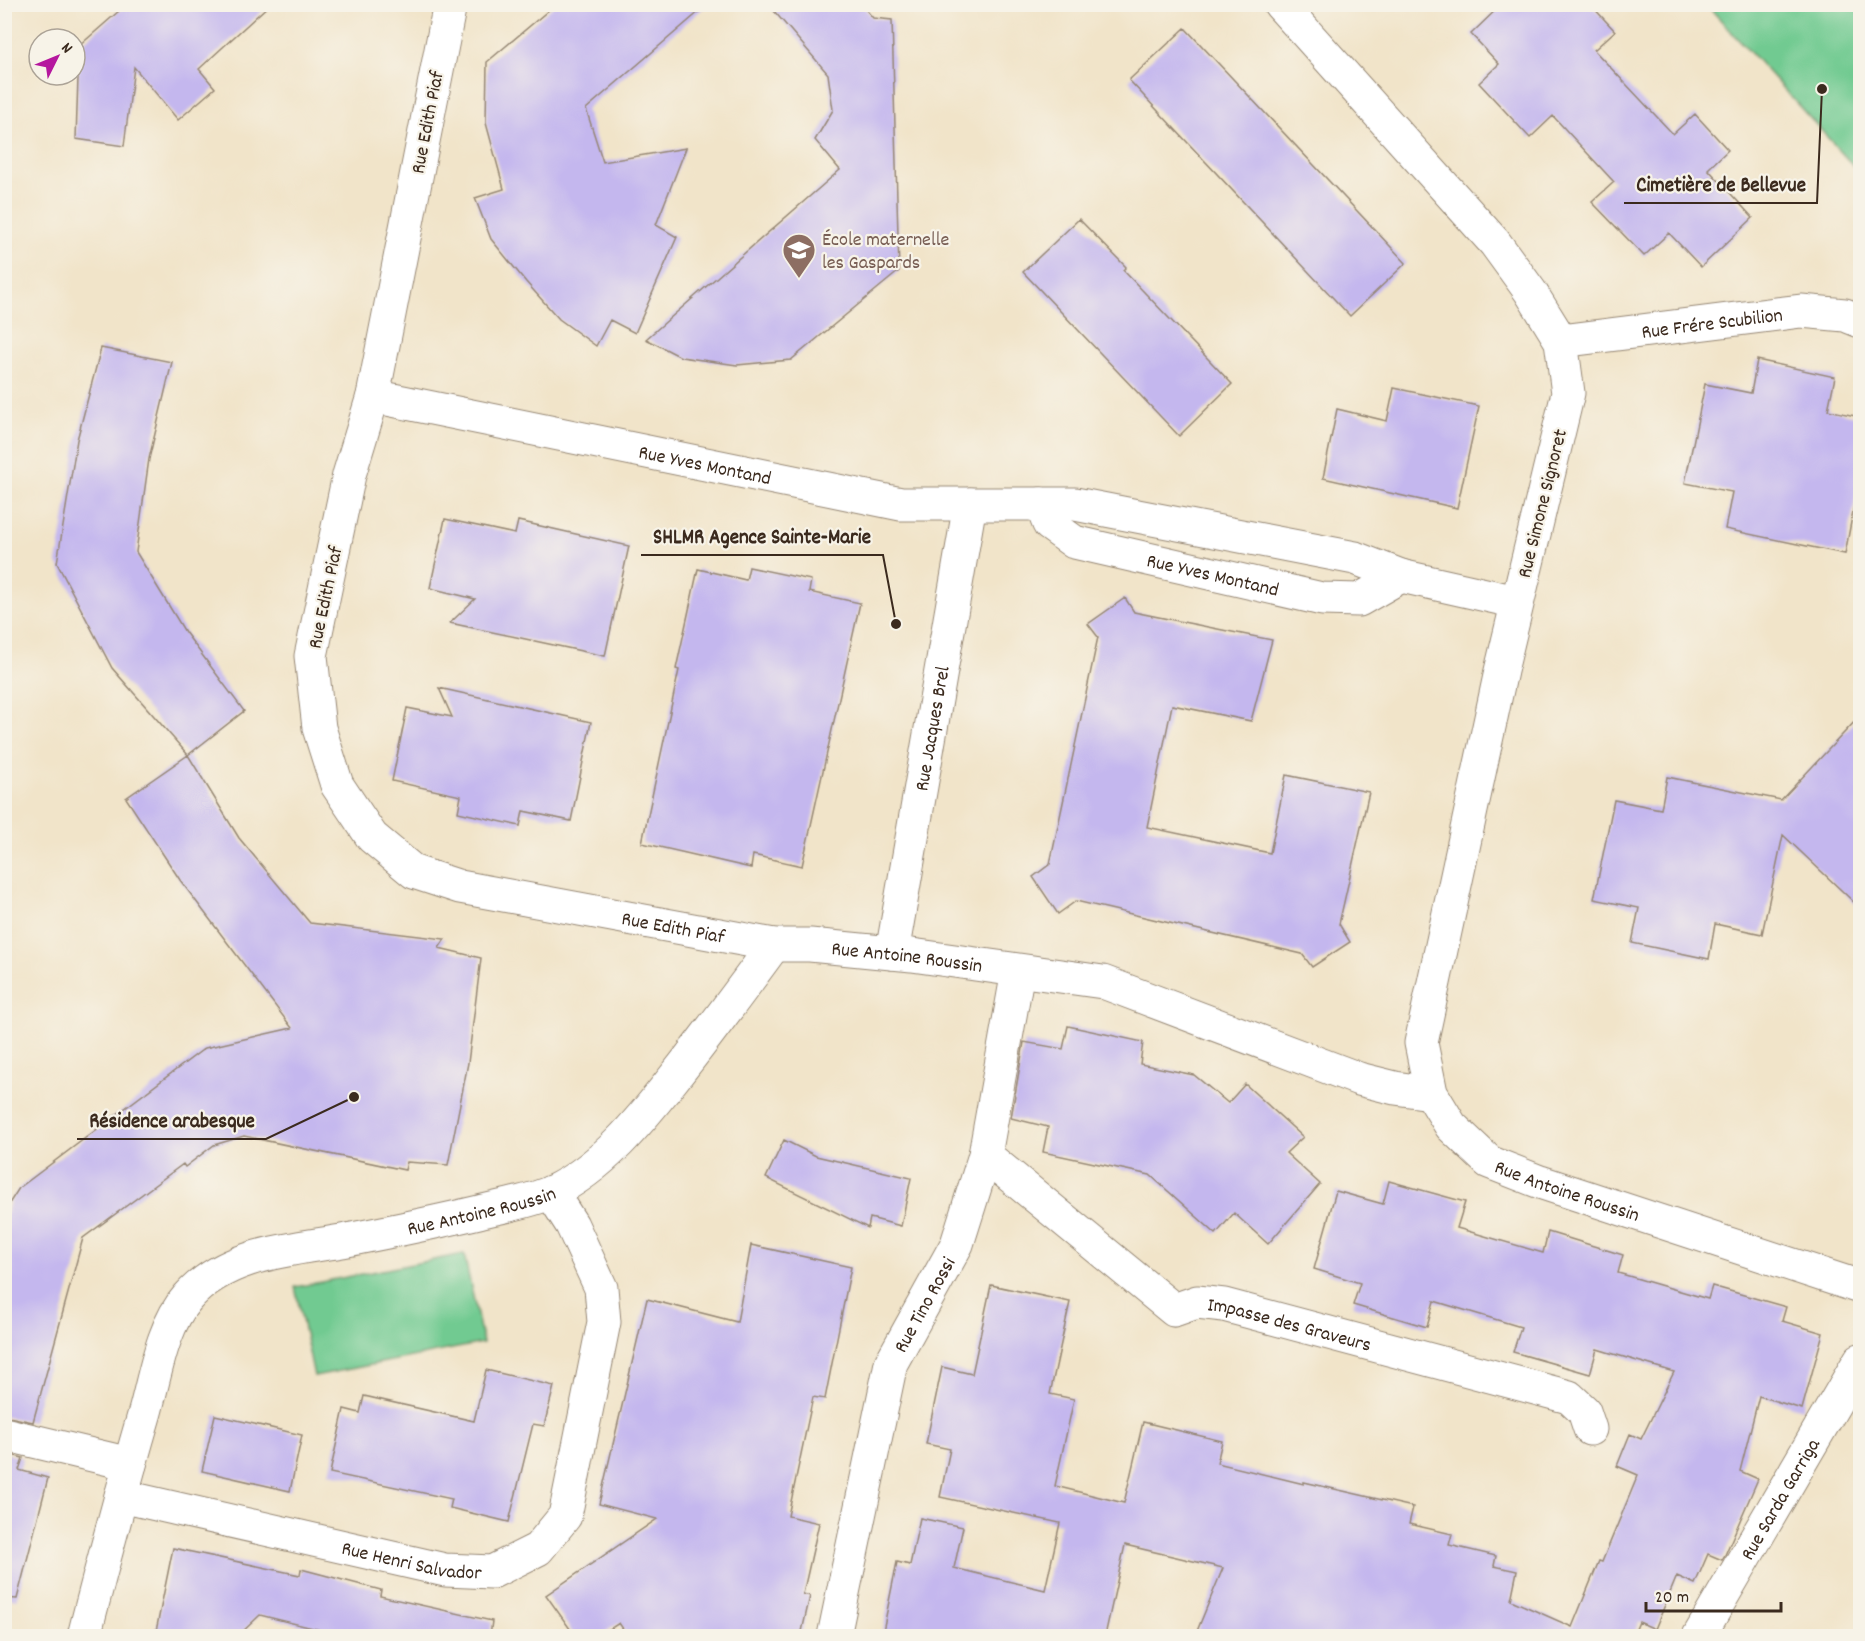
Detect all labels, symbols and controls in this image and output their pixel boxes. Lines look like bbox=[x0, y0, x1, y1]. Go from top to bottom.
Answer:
north arrow bbox=[27, 27, 87, 87]
text: N bbox=[55, 38, 77, 59]
street label: Rue Edith Piaf bbox=[405, 68, 453, 176]
callout: Cimetière de Bellevue bbox=[1624, 164, 1817, 203]
text: Cimetière de Bellevue bbox=[1636, 172, 1806, 202]
place label: École maternelle les Gaspards bbox=[822, 227, 949, 278]
school or university icon: École maternelle les Gaspards bbox=[781, 232, 817, 279]
street label: Rue Frére Scubilion bbox=[1640, 302, 1784, 348]
street label: Rue Simone Signoret bbox=[1512, 426, 1576, 581]
street label: Rue Yves Montand bbox=[636, 440, 773, 494]
callout: SHLMR Agence Sainte-Marie bbox=[641, 516, 883, 555]
text: SHLMR Agence Sainte-Marie bbox=[653, 524, 871, 554]
street label: Rue Edith Piaf bbox=[302, 543, 352, 651]
street label: Rue Yves Montand bbox=[1144, 548, 1281, 606]
street label: Rue Jacques Brel bbox=[909, 664, 959, 794]
street label: Rue Edith Piaf bbox=[619, 906, 728, 953]
street label: Rue Antoine Roussin bbox=[830, 936, 984, 982]
callout: Résidence arabesque bbox=[77, 1100, 266, 1139]
text: Résidence arabesque bbox=[89, 1108, 255, 1138]
street label: Rue Antoine Roussin bbox=[1490, 1155, 1643, 1231]
street label: Rue Antoine Roussin bbox=[405, 1181, 561, 1245]
street label: Rue Tino Rossi bbox=[888, 1253, 964, 1359]
street label: Impasse des Graveurs bbox=[1206, 1292, 1374, 1361]
street label: Rue Sarda Garriga bbox=[1735, 1433, 1829, 1566]
street label: Rue Henri Salvador bbox=[338, 1536, 483, 1589]
scale bar bbox=[1646, 1575, 1781, 1613]
text: 20 m bbox=[1655, 1586, 1689, 1611]

